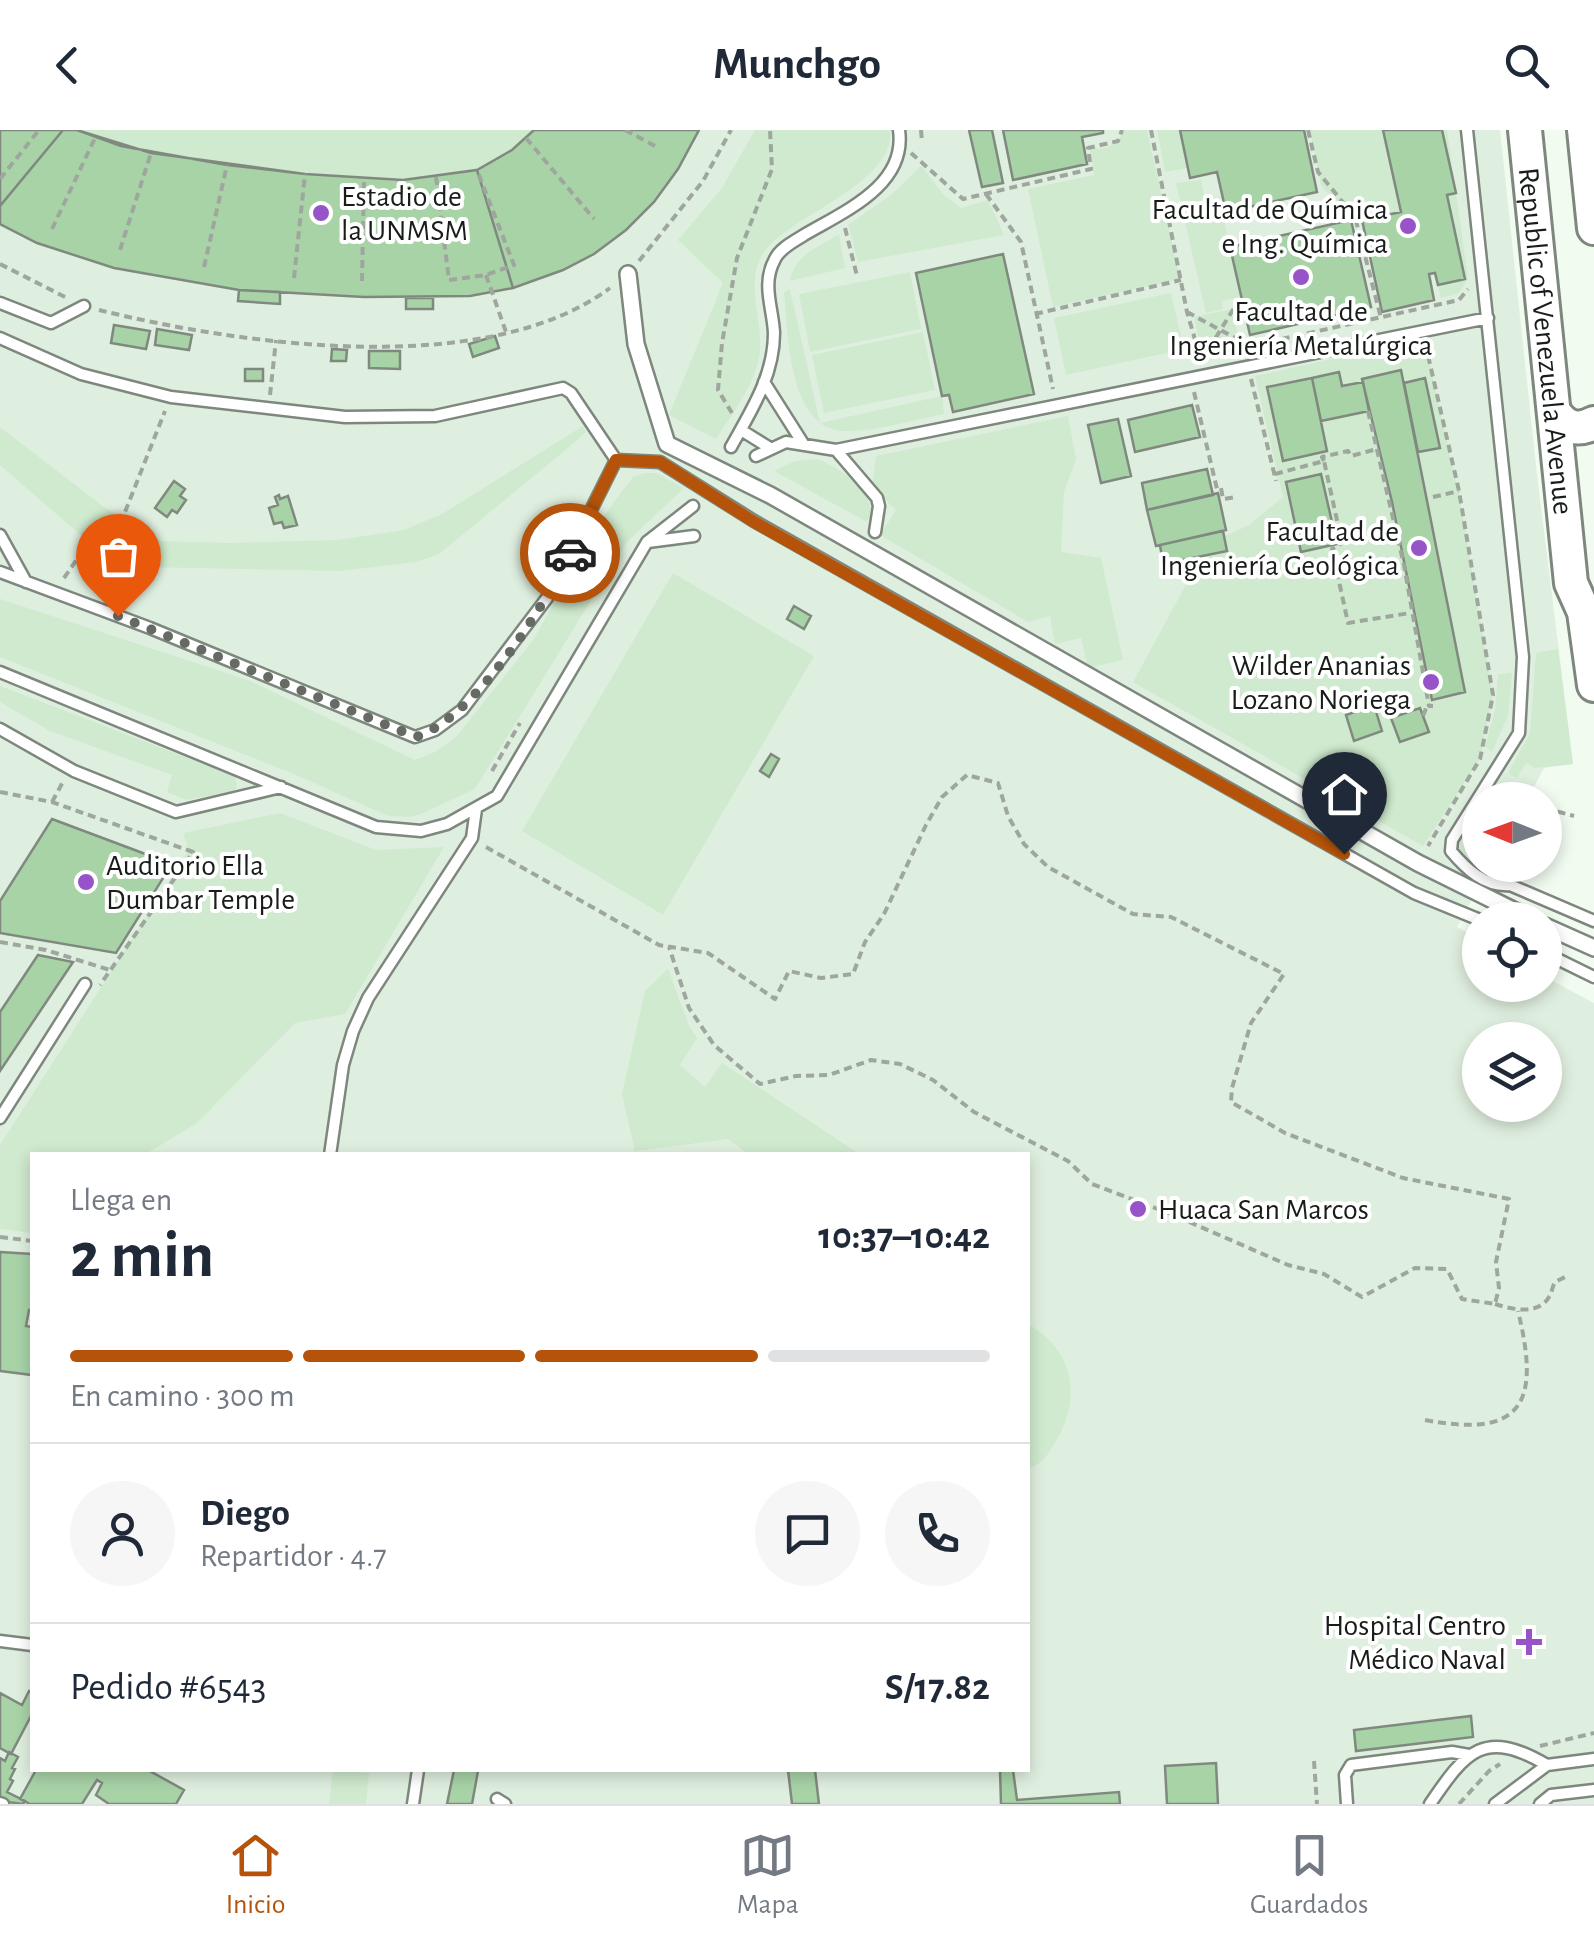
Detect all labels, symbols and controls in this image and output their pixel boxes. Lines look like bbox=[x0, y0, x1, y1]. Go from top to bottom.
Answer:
icon: back bbox=[40, 38, 95, 93]
icon: search bbox=[1499, 38, 1554, 93]
text: Munchgo bbox=[713, 42, 881, 87]
street label: Republic of Venezuela Avenue bbox=[1513, 166, 1578, 516]
place label: Estadio de la UNMSM bbox=[341, 182, 468, 246]
place label: Facultad de Química e Ing. Química bbox=[1151, 195, 1388, 259]
marker: Estadio de la UNMSM bbox=[310, 202, 332, 224]
marker: Facultad de Química e Ing. Química bbox=[1397, 215, 1419, 237]
marker: Facultad de Ingeniería Metalúrgica bbox=[1290, 266, 1312, 288]
place label: Facultad de Ingeniería Metalúrgica bbox=[1169, 297, 1433, 361]
courier bbox=[520, 503, 620, 603]
pin bbox=[76, 514, 161, 617]
place label: Facultad de Ingeniería Geológica bbox=[1160, 517, 1399, 581]
icon: car bbox=[543, 526, 598, 581]
icon: bag bbox=[91, 529, 146, 584]
marker: Facultad de Ingeniería Geológica bbox=[1408, 537, 1430, 559]
place label: Wilder Ananias Lozano Noriega bbox=[1231, 651, 1411, 715]
marker: Wilder Ananias Lozano Noriega bbox=[1420, 671, 1442, 693]
pin bbox=[1302, 752, 1387, 855]
icon: home bbox=[1317, 767, 1372, 822]
north arrow bbox=[1462, 782, 1562, 882]
map controls bbox=[1462, 782, 1562, 1122]
place label: Auditorio Ella Dumbar Temple bbox=[106, 851, 295, 915]
marker: Auditorio Ella Dumbar Temple bbox=[75, 871, 97, 893]
button: locate bbox=[1462, 902, 1562, 1002]
button: layers bbox=[1462, 1022, 1562, 1122]
text: Llega en bbox=[70, 1184, 172, 1216]
place label: Huaca San Marcos bbox=[1158, 1195, 1369, 1225]
marker: Huaca San Marcos bbox=[1127, 1198, 1149, 1220]
text: 10:37–10:42 bbox=[818, 1218, 990, 1256]
text: 2 min bbox=[70, 1224, 214, 1289]
text: En camino · 300 m bbox=[70, 1380, 295, 1412]
button: person bbox=[70, 1481, 175, 1586]
button: chat bbox=[755, 1481, 860, 1586]
button: phone bbox=[885, 1481, 990, 1586]
text: Diego bbox=[200, 1495, 290, 1533]
text: Repartidor · 4.7 bbox=[200, 1540, 387, 1572]
place label: Hospital Centro Médico Naval bbox=[1324, 1611, 1506, 1675]
marker: Hospital Centro Médico Naval bbox=[1516, 1629, 1542, 1655]
text: Pedido #6543 bbox=[70, 1669, 266, 1707]
text: S/17.82 bbox=[885, 1669, 990, 1707]
tab: Inicio bbox=[226, 1828, 285, 1922]
tab: Mapa bbox=[737, 1828, 799, 1922]
tab: Guardados bbox=[1250, 1828, 1368, 1922]

